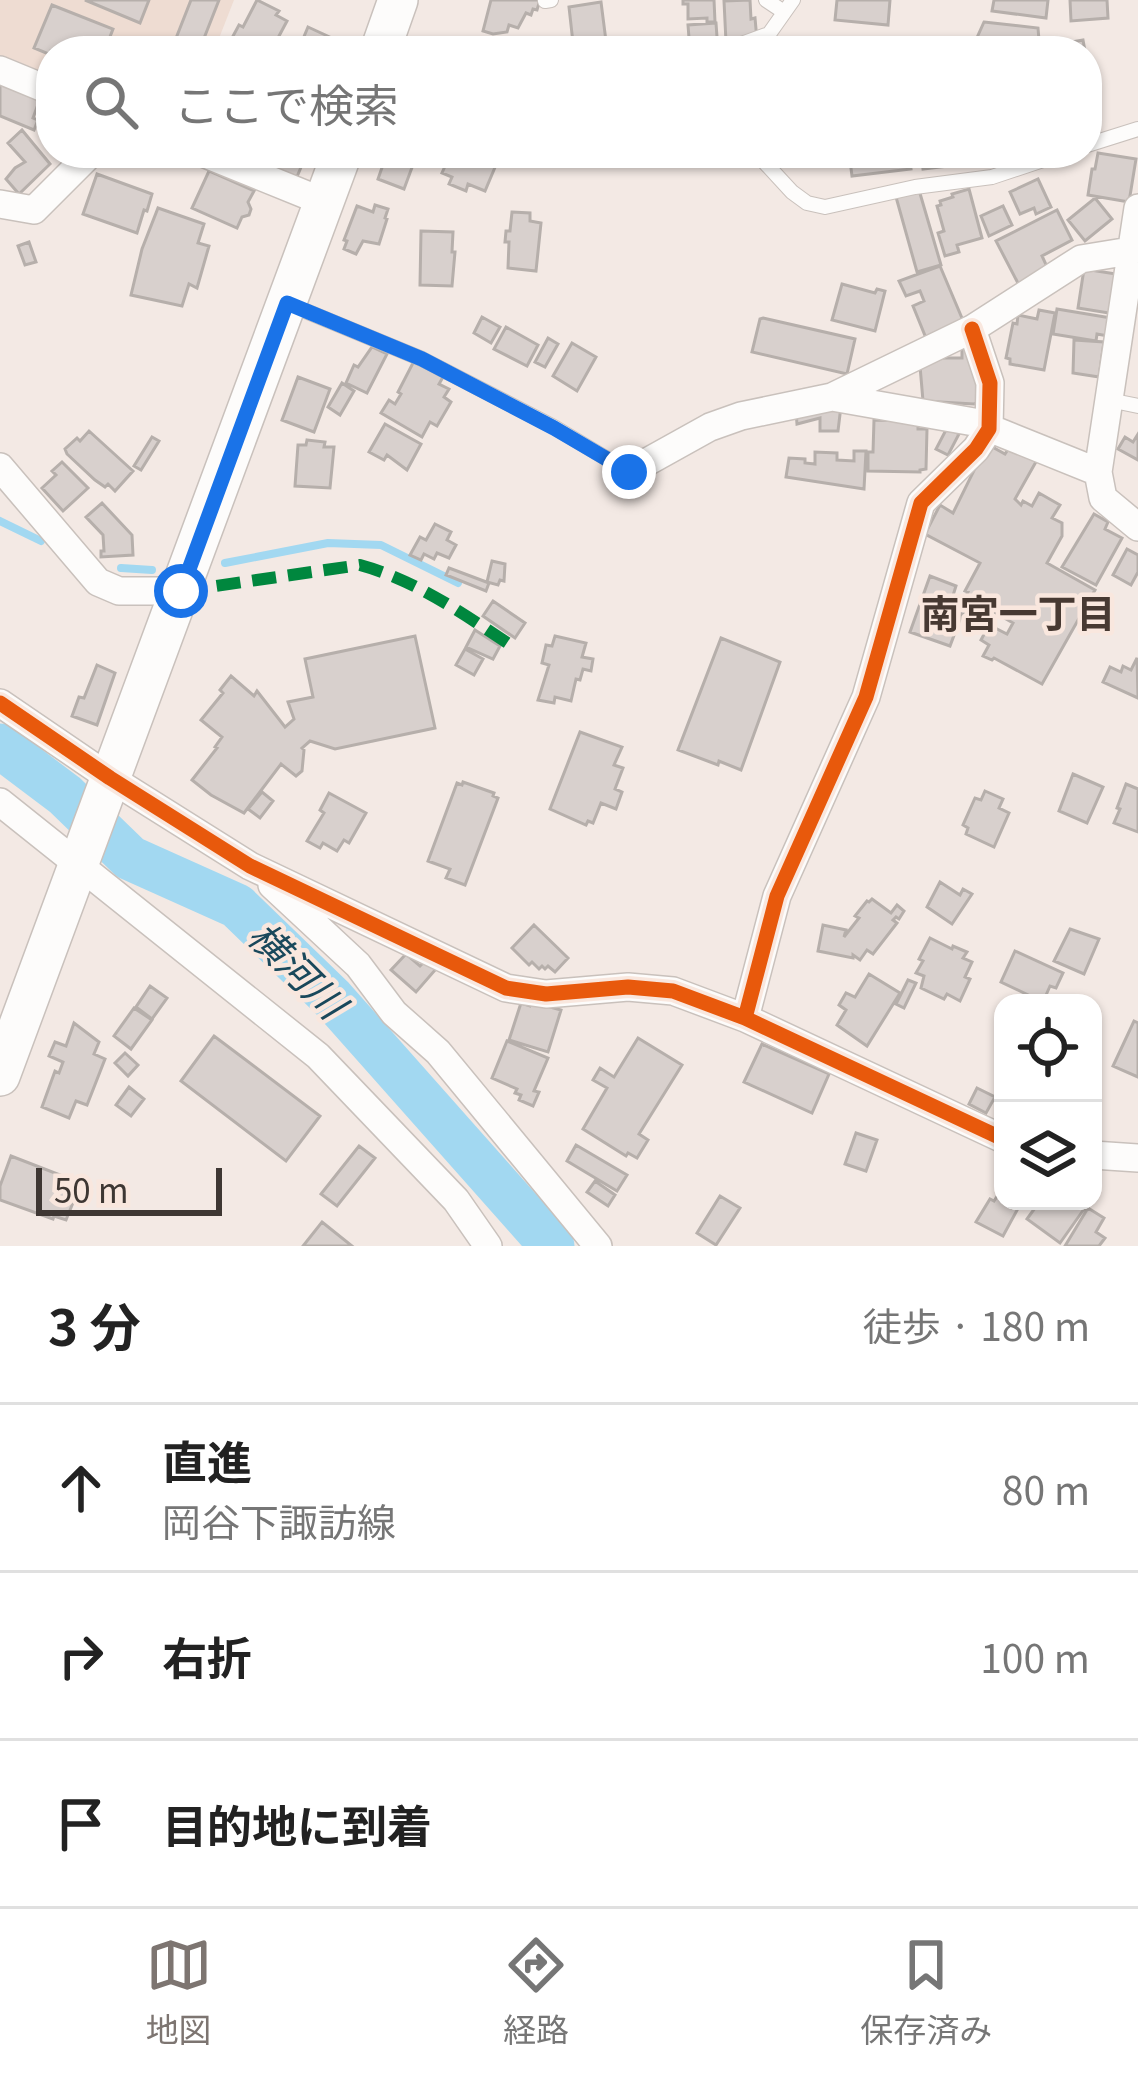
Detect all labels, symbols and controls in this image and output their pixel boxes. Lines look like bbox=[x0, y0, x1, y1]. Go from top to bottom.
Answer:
search box bbox=[36, 36, 1102, 168]
icon: search bbox=[78, 69, 144, 135]
text: ここで検索 bbox=[174, 70, 399, 135]
route end bbox=[602, 445, 656, 499]
route start bbox=[154, 564, 208, 618]
district label: 南宮一丁目 bbox=[920, 583, 1116, 639]
water label: 横河川 bbox=[238, 907, 363, 1032]
map controls bbox=[994, 994, 1102, 1210]
button: locate bbox=[994, 994, 1102, 1102]
button: layers bbox=[994, 1102, 1102, 1210]
scale bar bbox=[36, 1162, 222, 1215]
text: 50 m bbox=[54, 1165, 129, 1213]
text: 3 分 bbox=[48, 1287, 141, 1361]
text: 徒歩 · 180 m bbox=[863, 1296, 1090, 1352]
text: 直進 bbox=[162, 1427, 252, 1492]
icon: ahead bbox=[48, 1455, 114, 1521]
text: 80 m bbox=[1002, 1460, 1090, 1516]
text: 岡谷下諏訪線 bbox=[162, 1492, 396, 1548]
icon: right bbox=[48, 1623, 114, 1689]
text: 右折 bbox=[162, 1623, 252, 1688]
text: 100 m bbox=[980, 1628, 1090, 1684]
icon: arrive bbox=[48, 1791, 114, 1857]
text: 目的地に到着 bbox=[162, 1791, 432, 1856]
tab: 地図 bbox=[146, 1932, 212, 2052]
tab: 経路 bbox=[503, 1932, 569, 2052]
tab: 保存済み bbox=[860, 1932, 992, 2052]

